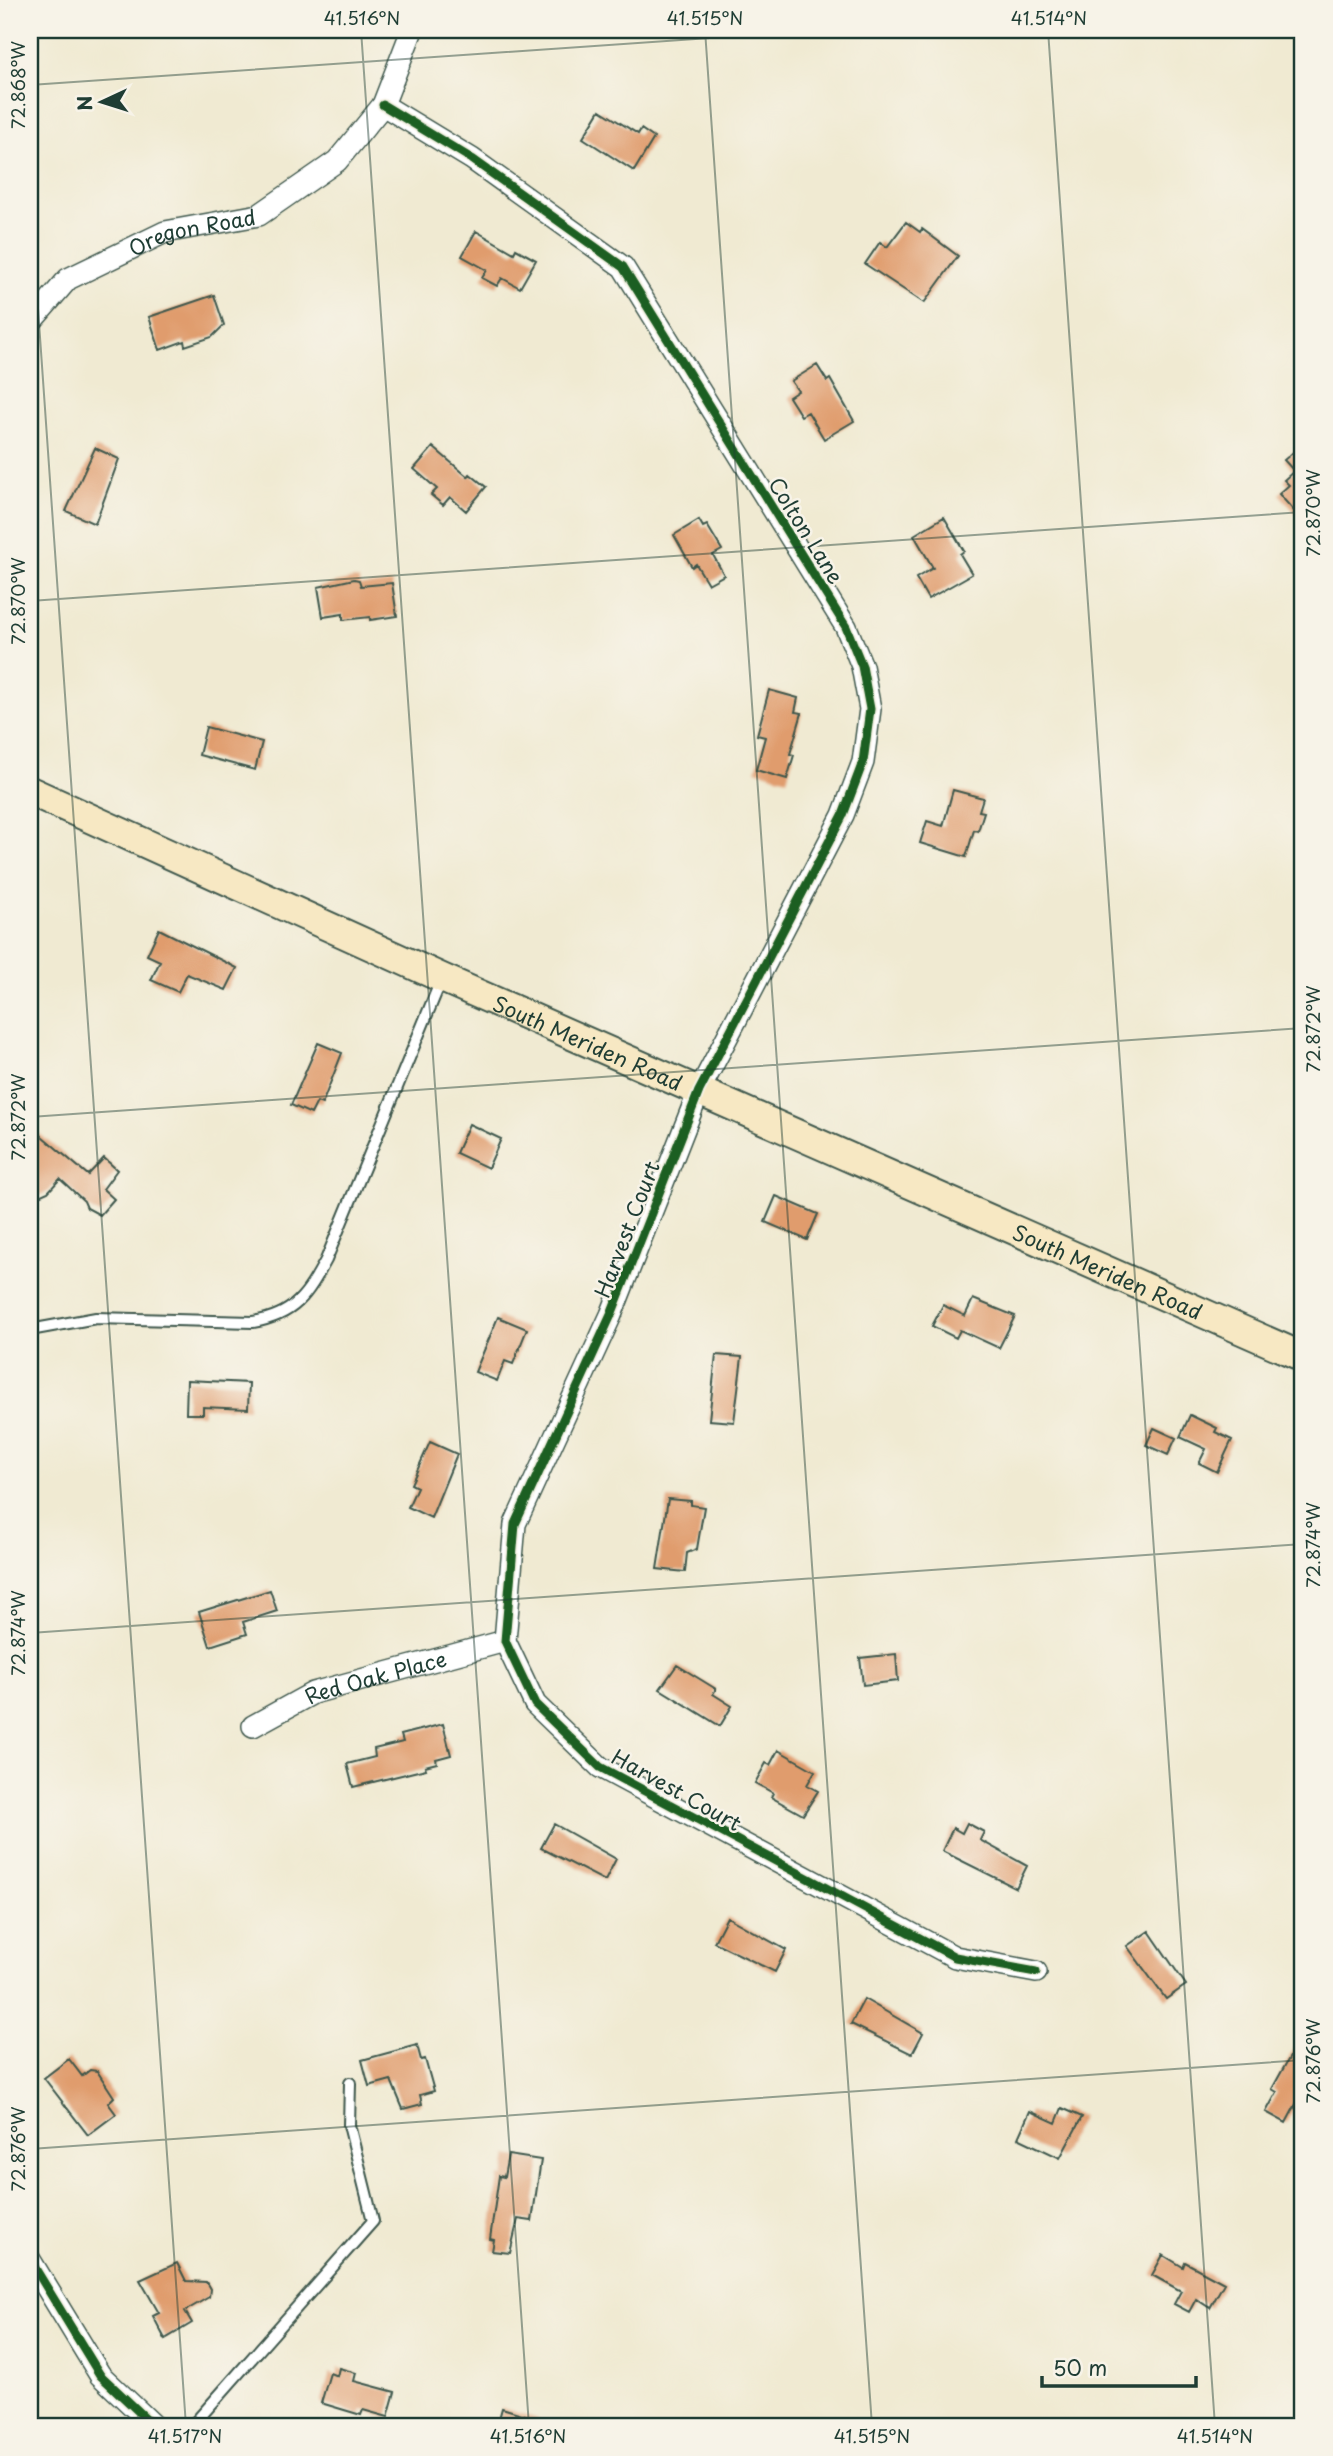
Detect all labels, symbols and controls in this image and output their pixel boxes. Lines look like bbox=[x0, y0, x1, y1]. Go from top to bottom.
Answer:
text: 41.516°N bbox=[324, 4, 400, 31]
text: 41.515°N bbox=[667, 4, 743, 31]
text: 41.514°N bbox=[1011, 4, 1087, 31]
text: 72.868°W bbox=[4, 41, 31, 129]
north arrow bbox=[66, 66, 136, 136]
text: N bbox=[70, 95, 99, 112]
street label: Oregon Road bbox=[123, 200, 258, 264]
text: 72.870°W bbox=[1299, 469, 1326, 557]
street label: Colton Lane bbox=[761, 470, 853, 590]
text: 72.870°W bbox=[4, 557, 31, 645]
text: 72.872°W bbox=[1299, 985, 1326, 1072]
street label: South Meriden Road bbox=[488, 987, 688, 1098]
text: 72.872°W bbox=[4, 1073, 31, 1160]
street label: Harvest Court bbox=[585, 1156, 667, 1302]
street label: South Meriden Road bbox=[1008, 1215, 1208, 1327]
text: 72.874°W bbox=[1299, 1502, 1326, 1588]
text: 72.874°W bbox=[4, 1590, 31, 1676]
street label: Red Oak Place bbox=[298, 1642, 450, 1711]
street label: Harvest Court bbox=[606, 1740, 748, 1838]
text: 72.876°W bbox=[1299, 2018, 1326, 2103]
text: 72.876°W bbox=[4, 2106, 31, 2191]
scale bar bbox=[1042, 2344, 1196, 2388]
text: 50 m bbox=[1053, 2351, 1107, 2383]
text: 41.517°N bbox=[148, 2422, 222, 2449]
text: 41.516°N bbox=[490, 2422, 566, 2449]
text: 41.515°N bbox=[834, 2422, 910, 2449]
text: 41.514°N bbox=[1177, 2422, 1253, 2449]

